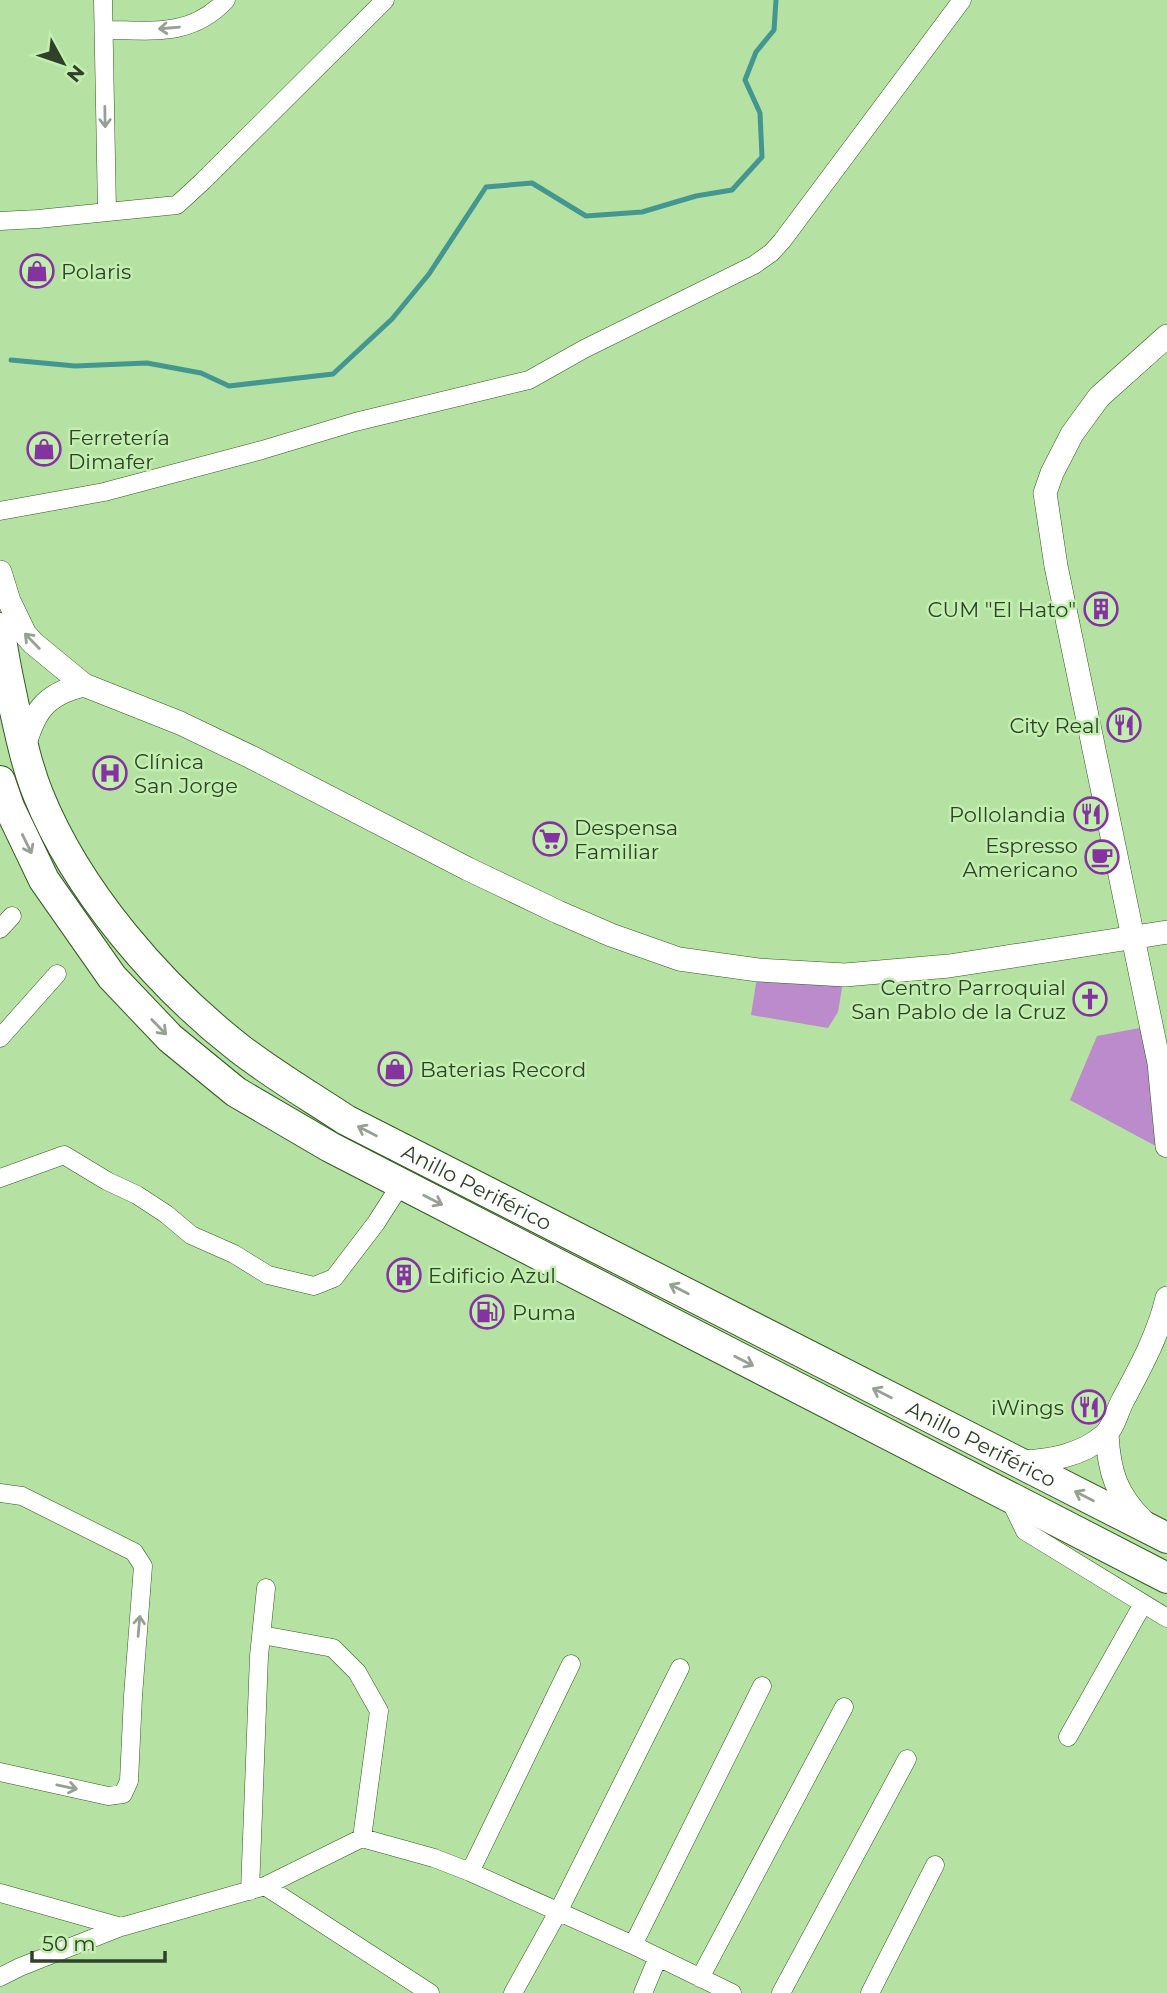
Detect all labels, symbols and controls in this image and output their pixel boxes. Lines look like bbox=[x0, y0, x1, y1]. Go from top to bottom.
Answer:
one-way arrow bbox=[158, 22, 181, 35]
north arrow bbox=[28, 28, 98, 98]
text: N bbox=[62, 60, 89, 87]
one-way arrow bbox=[98, 105, 112, 128]
shop icon: Polaris bbox=[18, 252, 56, 290]
place label: Polaris bbox=[61, 259, 131, 284]
place label: Ferretería Dimafer bbox=[68, 425, 170, 474]
shop icon: Ferretería Dimafer bbox=[25, 430, 63, 468]
building icon: CUM "El Hato" bbox=[1082, 590, 1120, 628]
place label: CUM "El Hato" bbox=[928, 597, 1076, 622]
one-way arrow bbox=[24, 633, 41, 650]
restaurant icon: City Real bbox=[1105, 706, 1143, 744]
place label: City Real bbox=[1009, 713, 1100, 738]
place label: Clínica San Jorge bbox=[134, 749, 238, 798]
hospital icon: Clínica San Jorge bbox=[91, 754, 129, 792]
restaurant icon: Pollolandia bbox=[1072, 795, 1110, 833]
place label: Pollolandia bbox=[949, 802, 1066, 827]
place label: Despensa Familiar bbox=[574, 815, 678, 864]
supermarket icon: Despensa Familiar bbox=[531, 820, 569, 858]
one-way arrow bbox=[20, 833, 34, 854]
place label: Espresso Americano bbox=[962, 833, 1078, 882]
cafe icon: Espresso Americano bbox=[1083, 838, 1121, 876]
place label: Centro Parroquial San Pablo de la Cruz bbox=[851, 975, 1066, 1024]
church icon: Centro Parroquial San Pablo de la Cruz bbox=[1071, 980, 1109, 1018]
one-way arrow bbox=[151, 1018, 168, 1035]
shop icon: Baterias Record bbox=[376, 1050, 414, 1088]
place label: Baterias Record bbox=[420, 1057, 586, 1082]
one-way arrow bbox=[357, 1123, 378, 1137]
street label: Anillo Periférico bbox=[398, 1138, 556, 1235]
one-way arrow bbox=[422, 1194, 443, 1208]
building icon: Edificio Azul bbox=[385, 1256, 423, 1294]
place label: Edificio Azul bbox=[428, 1263, 556, 1288]
one-way arrow bbox=[669, 1282, 690, 1296]
fuel station icon: Puma bbox=[468, 1293, 506, 1331]
place label: Puma bbox=[512, 1300, 576, 1325]
one-way arrow bbox=[734, 1354, 754, 1368]
one-way arrow bbox=[872, 1385, 893, 1399]
restaurant icon: iWings bbox=[1070, 1388, 1108, 1426]
street label: Anillo Periférico bbox=[902, 1395, 1060, 1492]
place label: iWings bbox=[991, 1395, 1064, 1420]
one-way arrow bbox=[1074, 1488, 1095, 1502]
one-way arrow bbox=[133, 1615, 146, 1638]
one-way arrow bbox=[55, 1780, 78, 1794]
scale bar bbox=[32, 1920, 164, 1964]
text: 50 m bbox=[42, 1931, 96, 1956]

